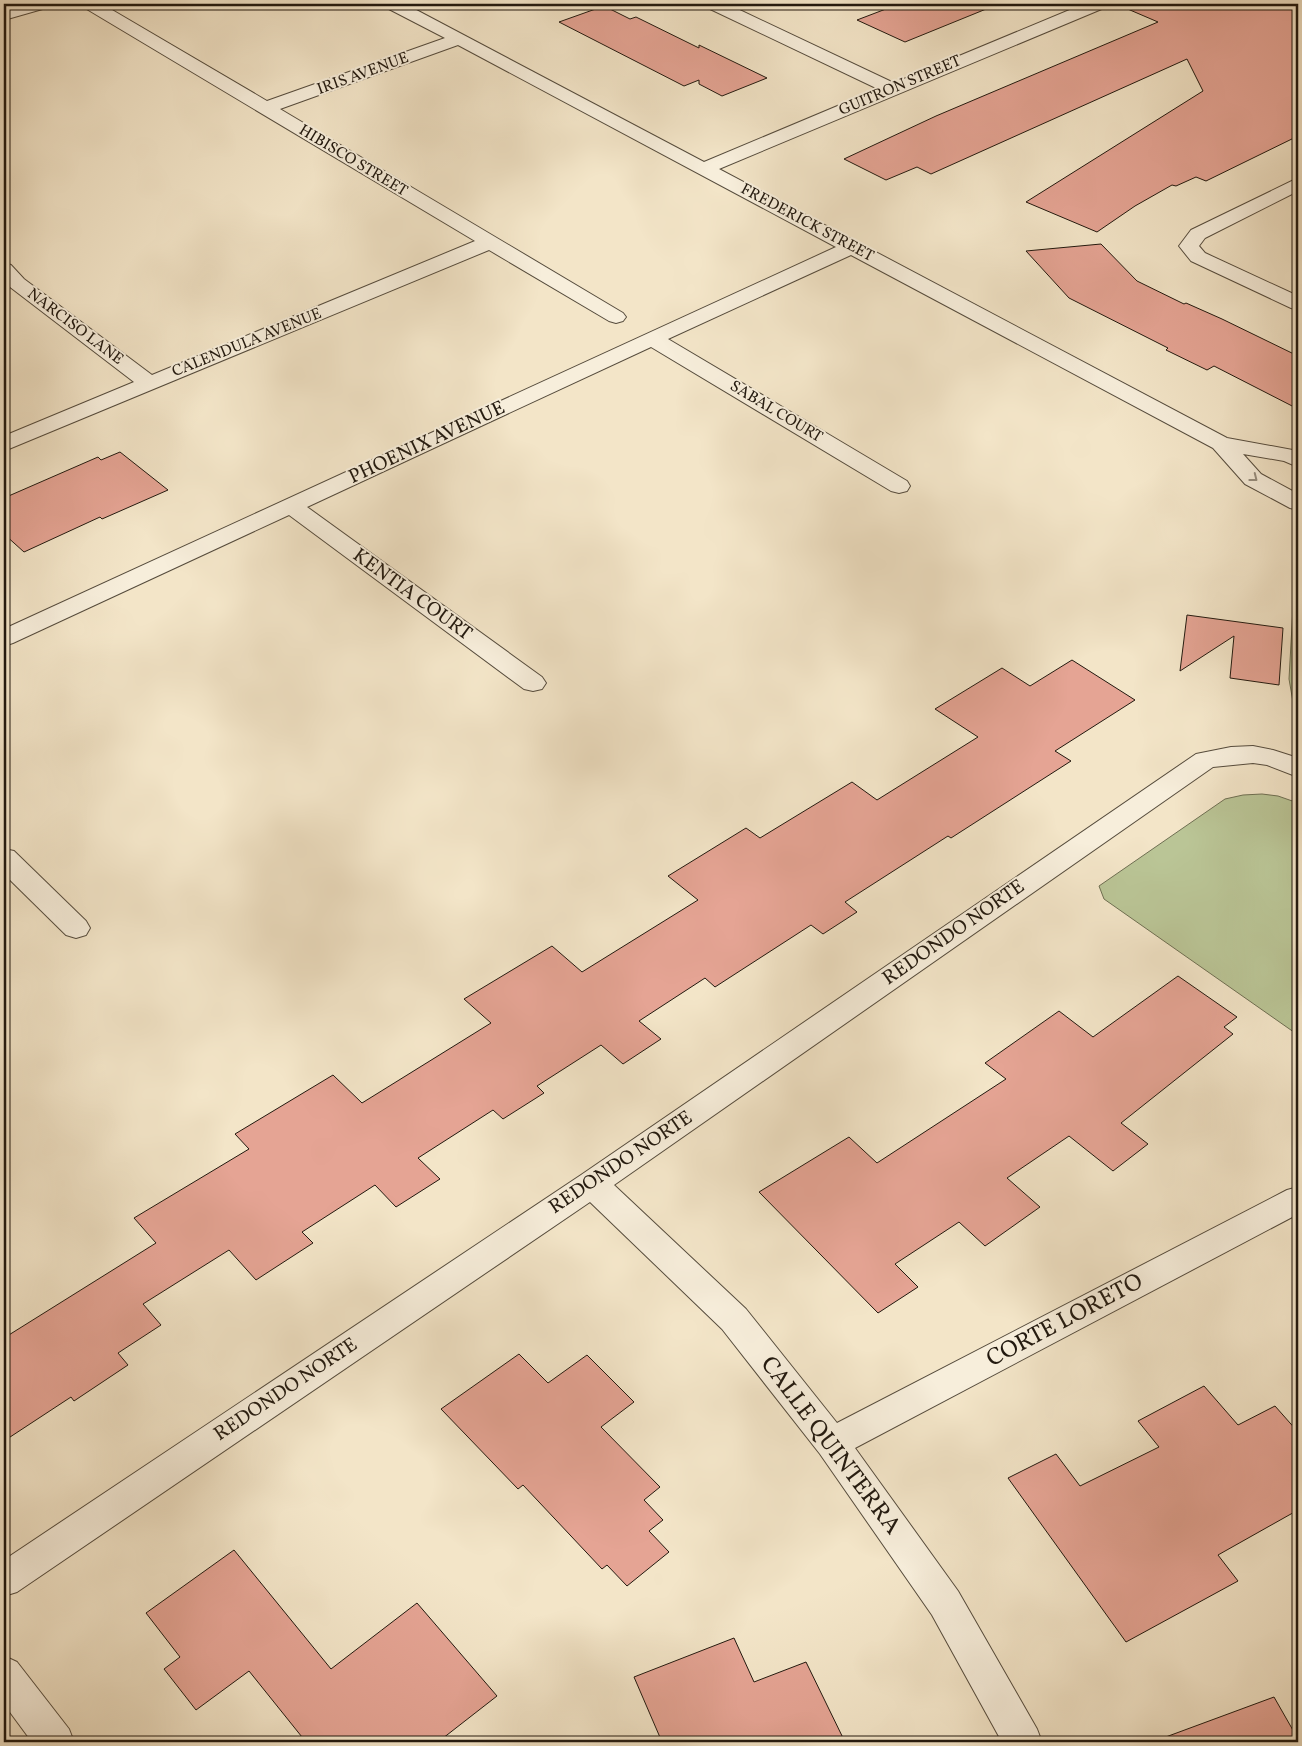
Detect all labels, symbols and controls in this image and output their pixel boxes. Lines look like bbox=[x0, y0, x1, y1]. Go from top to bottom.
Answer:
street label: IRIS AVENUE bbox=[314, 47, 412, 101]
street label: GUITRON STREET bbox=[836, 50, 964, 122]
street label: HIBISCO STREET bbox=[294, 120, 412, 202]
street label: FREDERICK STREET bbox=[736, 178, 878, 268]
street label: NARCISO LANE bbox=[22, 284, 128, 370]
street label: CALENDULA AVENUE bbox=[169, 303, 325, 383]
street label: SABAL COURT bbox=[725, 376, 827, 448]
street label: PHOENIX AVENUE bbox=[344, 394, 510, 492]
one-way arrow bbox=[1249, 472, 1258, 481]
street label: KENTIA COURT bbox=[347, 542, 478, 648]
street label: REDONDO NORTE bbox=[877, 873, 1031, 993]
street label: REDONDO NORTE bbox=[544, 1104, 698, 1222]
street label: CORTE LORETO bbox=[981, 1265, 1149, 1377]
street label: REDONDO NORTE bbox=[209, 1331, 363, 1449]
street label: CALLE QUINTERRA bbox=[751, 1350, 909, 1542]

